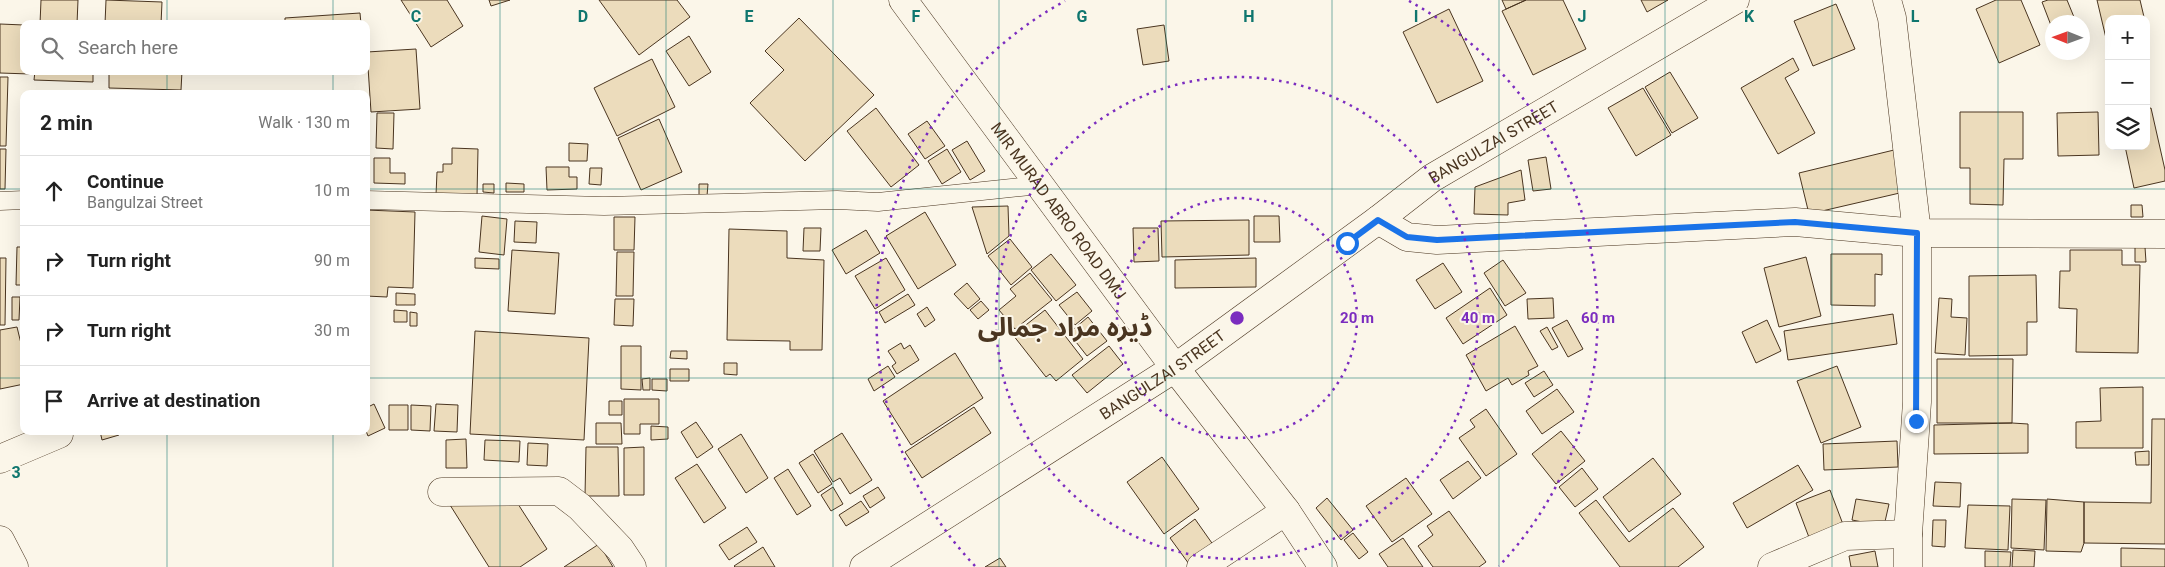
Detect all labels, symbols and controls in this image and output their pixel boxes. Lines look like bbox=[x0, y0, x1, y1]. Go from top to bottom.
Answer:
text: C bbox=[411, 7, 421, 26]
text: D bbox=[578, 7, 588, 26]
text: E bbox=[745, 7, 754, 26]
text: F bbox=[912, 7, 921, 26]
text: G bbox=[1077, 7, 1088, 26]
text: H bbox=[1243, 7, 1255, 26]
text: I bbox=[1414, 7, 1418, 26]
text: J bbox=[1578, 7, 1586, 26]
text: K bbox=[1744, 7, 1755, 26]
text: L bbox=[1911, 7, 1920, 26]
north arrow bbox=[2045, 15, 2090, 60]
map controls bbox=[2105, 15, 2150, 150]
button: + bbox=[2105, 15, 2150, 60]
search box bbox=[20, 20, 370, 75]
icon: search bbox=[38, 34, 66, 62]
text: Search here bbox=[78, 36, 178, 59]
button: − bbox=[2105, 60, 2150, 105]
street label: BANGULZAI STREET bbox=[1425, 97, 1562, 188]
button: layers bbox=[2105, 105, 2150, 150]
text: 2 min bbox=[40, 111, 93, 135]
text: Walk · 130 m bbox=[258, 113, 350, 132]
street label: MIR MURAD ABRO ROAD DMJ bbox=[987, 119, 1130, 303]
text: Continue bbox=[87, 170, 164, 193]
icon: ahead bbox=[40, 177, 68, 205]
text: 10 m bbox=[314, 181, 350, 200]
text: Bangulzai Street bbox=[87, 193, 203, 212]
route start bbox=[1336, 232, 1359, 255]
icon: right bbox=[40, 247, 68, 275]
text: Turn right bbox=[87, 249, 171, 272]
text: 90 m bbox=[314, 251, 350, 270]
centre of rings bbox=[1228, 309, 1246, 327]
text: 20 m bbox=[1340, 309, 1374, 327]
text: 40 m bbox=[1461, 309, 1495, 327]
text: 60 m bbox=[1581, 309, 1615, 327]
district label: ڈیرہ مراد جمالی bbox=[978, 312, 1152, 342]
icon: right bbox=[40, 317, 68, 345]
text: Turn right bbox=[87, 319, 171, 342]
text: 30 m bbox=[314, 321, 350, 340]
street label: BANGULZAI STREET bbox=[1096, 326, 1229, 424]
icon: arrive bbox=[40, 387, 68, 415]
text: Arrive at destination bbox=[87, 389, 260, 412]
route end bbox=[1905, 410, 1928, 433]
text: 3 bbox=[11, 463, 21, 482]

